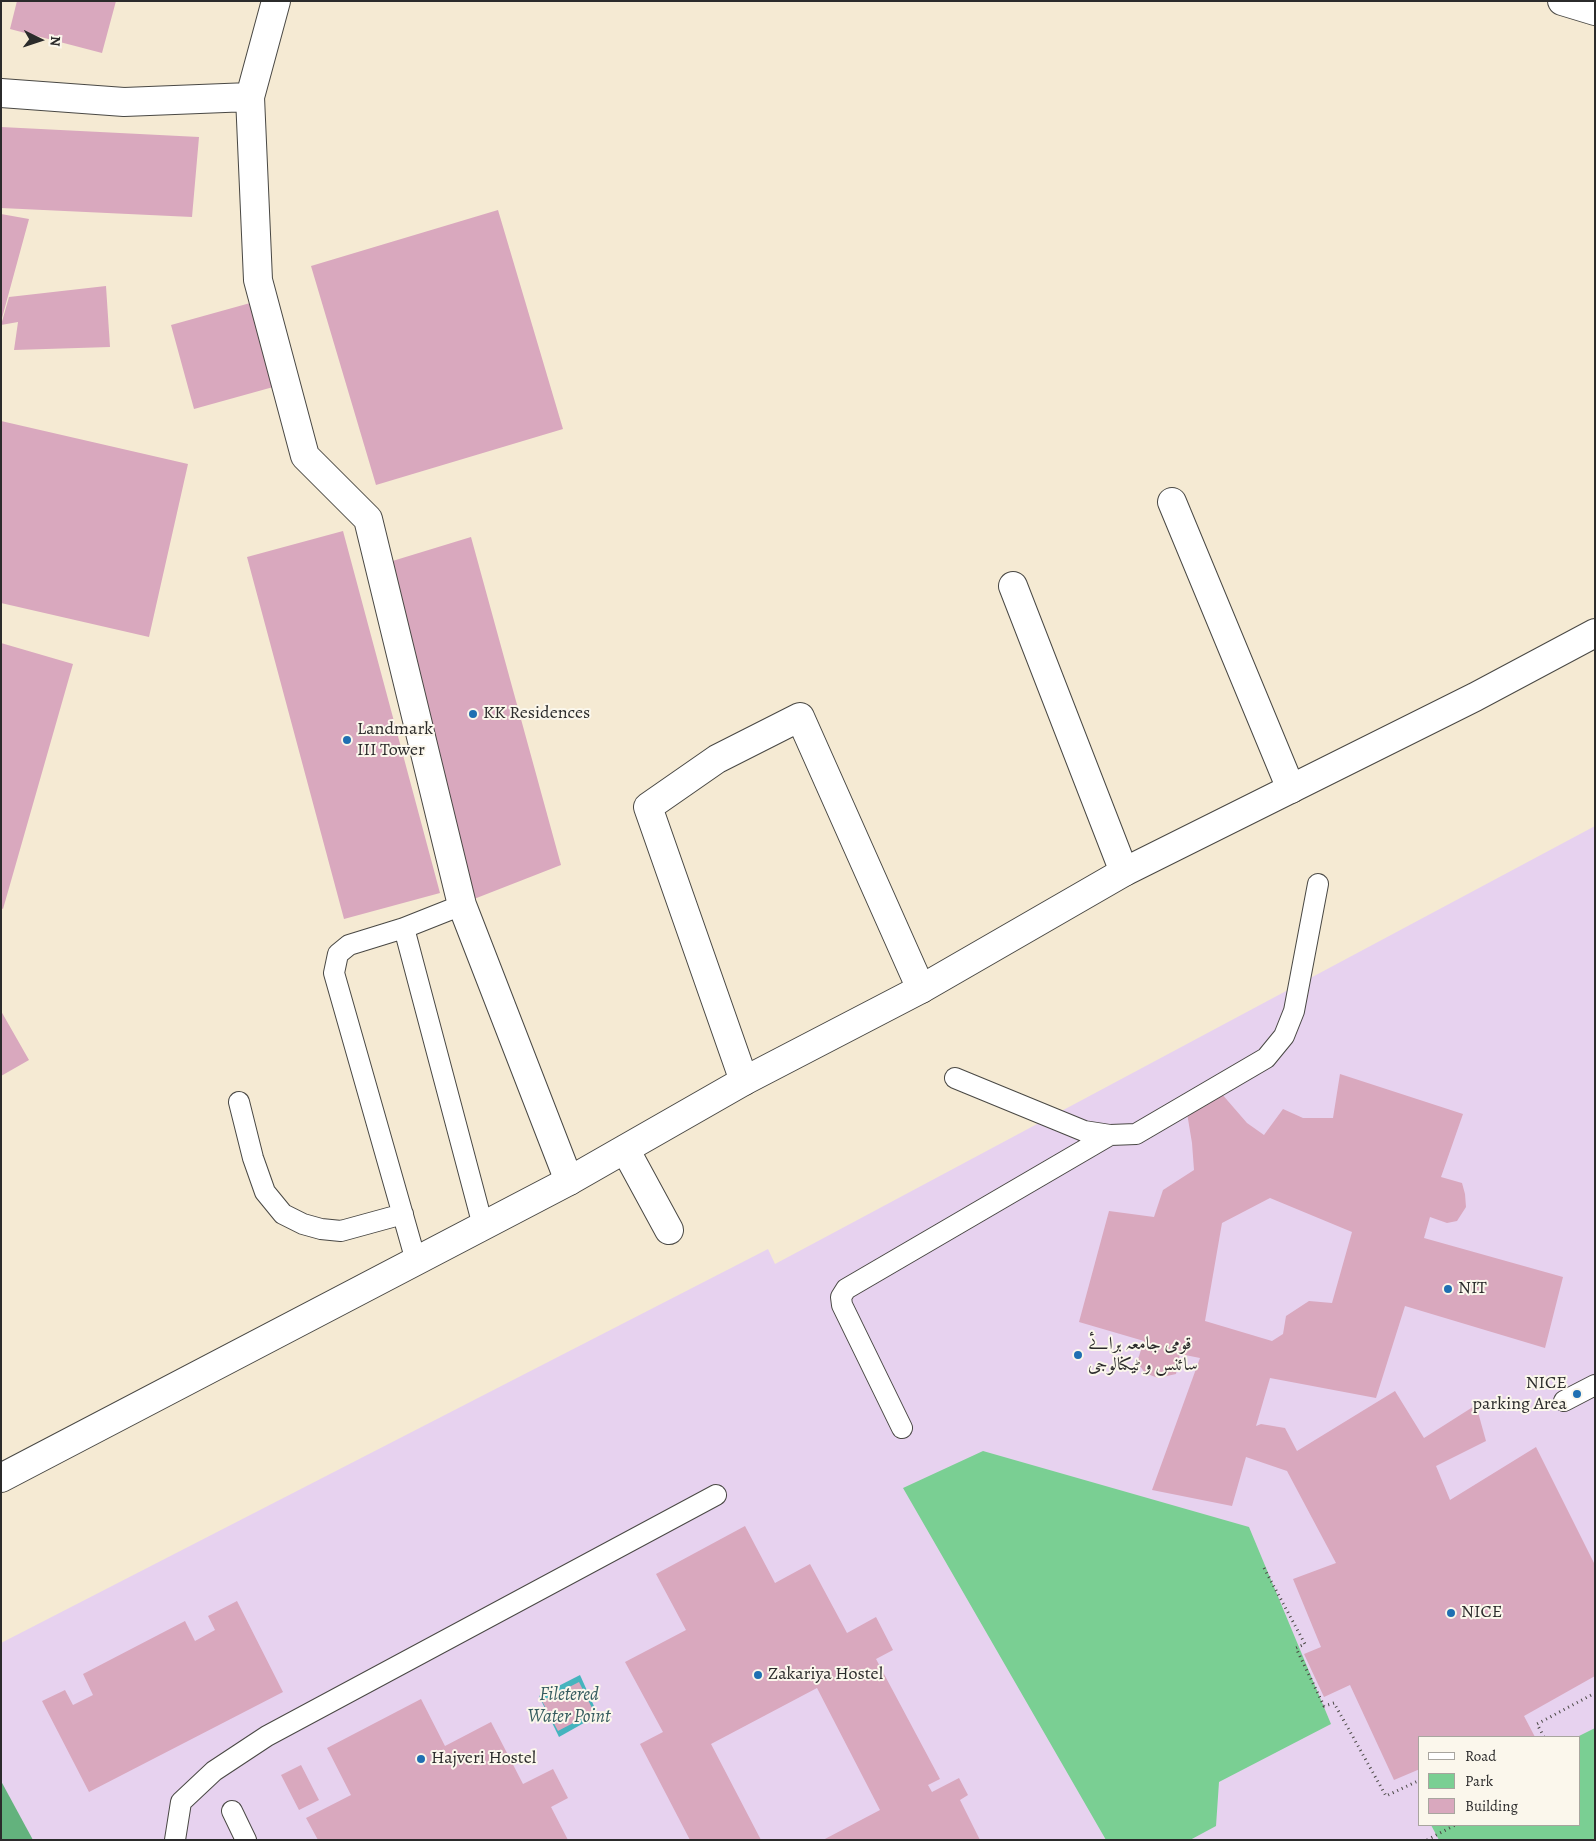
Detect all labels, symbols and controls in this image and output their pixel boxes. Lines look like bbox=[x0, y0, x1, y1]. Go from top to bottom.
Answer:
north arrow bbox=[15, 15, 65, 65]
text: N bbox=[46, 35, 65, 47]
place label: KK Residences bbox=[483, 703, 590, 725]
marker: KK Residences bbox=[467, 708, 479, 720]
place label: Landmark III Tower bbox=[357, 719, 433, 762]
marker: Landmark III Tower bbox=[341, 734, 353, 746]
place label: NIT bbox=[1458, 1278, 1487, 1300]
marker: NIT bbox=[1442, 1283, 1454, 1295]
place label: قومی جامعہ برائے سائنس و ٹیکنالوجی bbox=[1088, 1334, 1198, 1376]
marker: قومی جامعہ برائے سائنس و ٹیکنالوجی bbox=[1072, 1349, 1084, 1361]
place label: NICE parking Area bbox=[1472, 1373, 1567, 1416]
marker: NICE parking Area bbox=[1571, 1388, 1583, 1400]
place label: NICE bbox=[1461, 1602, 1502, 1624]
marker: NICE bbox=[1445, 1607, 1457, 1619]
place label: Zakariya Hostel bbox=[768, 1664, 883, 1686]
marker: Zakariya Hostel bbox=[752, 1669, 764, 1681]
water label: Filetered Water Point bbox=[528, 1684, 610, 1728]
legend bbox=[1418, 1736, 1581, 1826]
text: Road bbox=[1465, 1746, 1496, 1766]
place label: Hajveri Hostel bbox=[431, 1748, 536, 1770]
marker: Hajveri Hostel bbox=[415, 1753, 427, 1765]
text: Park bbox=[1465, 1771, 1493, 1791]
text: Building bbox=[1465, 1796, 1518, 1816]

